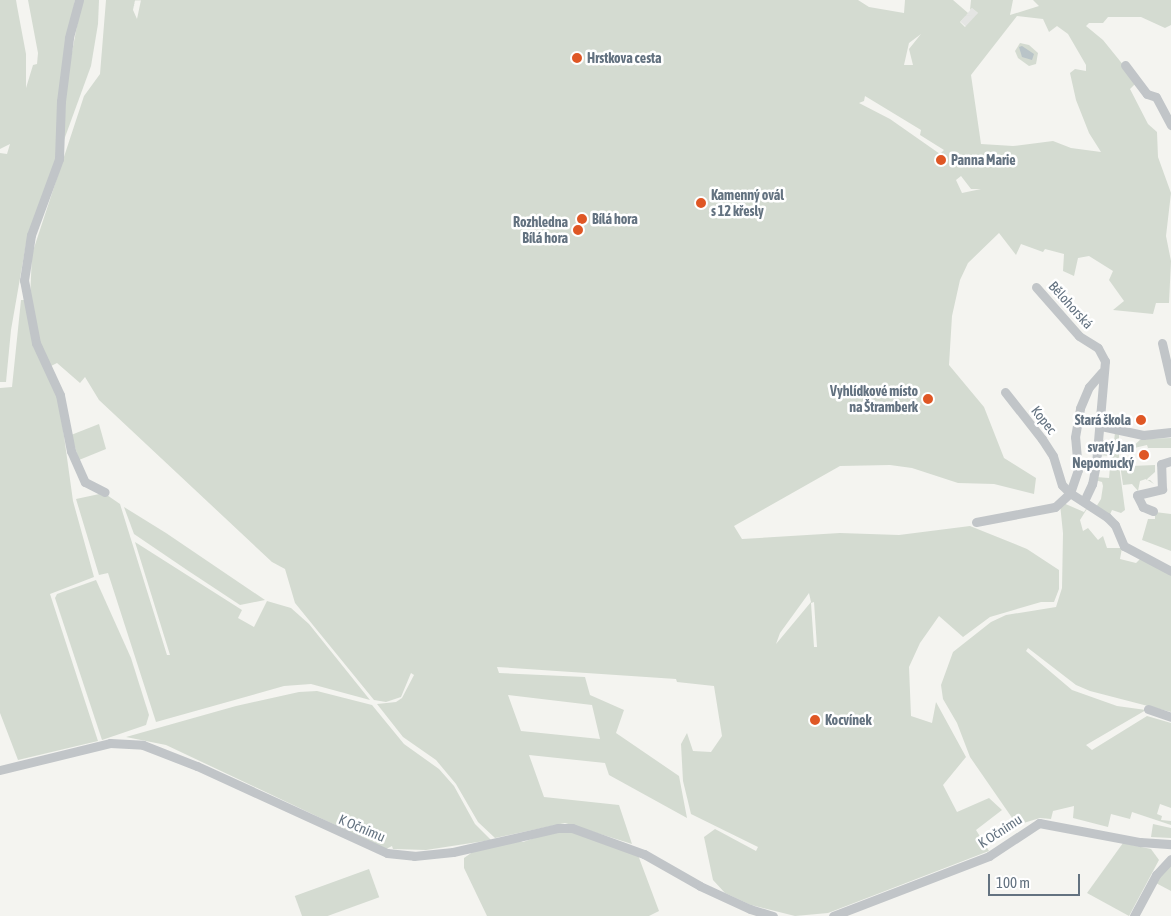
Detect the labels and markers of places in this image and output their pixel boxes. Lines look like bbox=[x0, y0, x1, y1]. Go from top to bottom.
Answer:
place label: Hrstkova cesta bbox=[587, 50, 662, 66]
marker: Hrstkova cesta bbox=[571, 52, 583, 64]
place label: Panna Marie bbox=[951, 152, 1016, 168]
marker: Panna Marie bbox=[935, 154, 947, 166]
place label: Kamenný ovál s 12 křesly bbox=[711, 187, 784, 220]
marker: Kamenný ovál s 12 křesly bbox=[695, 197, 707, 209]
place label: Bílá hora bbox=[592, 211, 638, 227]
marker: Bílá hora bbox=[576, 213, 588, 225]
place label: Rozhledna Bílá hora bbox=[513, 214, 568, 246]
marker: Rozhledna Bílá hora bbox=[572, 224, 584, 236]
place label: Vyhlídkové místo na Štramberk bbox=[830, 383, 918, 416]
marker: Vyhlídkové místo na Štramberk bbox=[922, 393, 934, 405]
place label: Stará škola bbox=[1075, 412, 1131, 428]
marker: Stará škola bbox=[1135, 414, 1147, 426]
place label: svatý Jan Nepomucký bbox=[1072, 439, 1134, 472]
marker: svatý Jan Nepomucký bbox=[1138, 449, 1150, 461]
place label: Kocvínek bbox=[825, 712, 872, 728]
marker: Kocvínek bbox=[809, 714, 821, 726]

